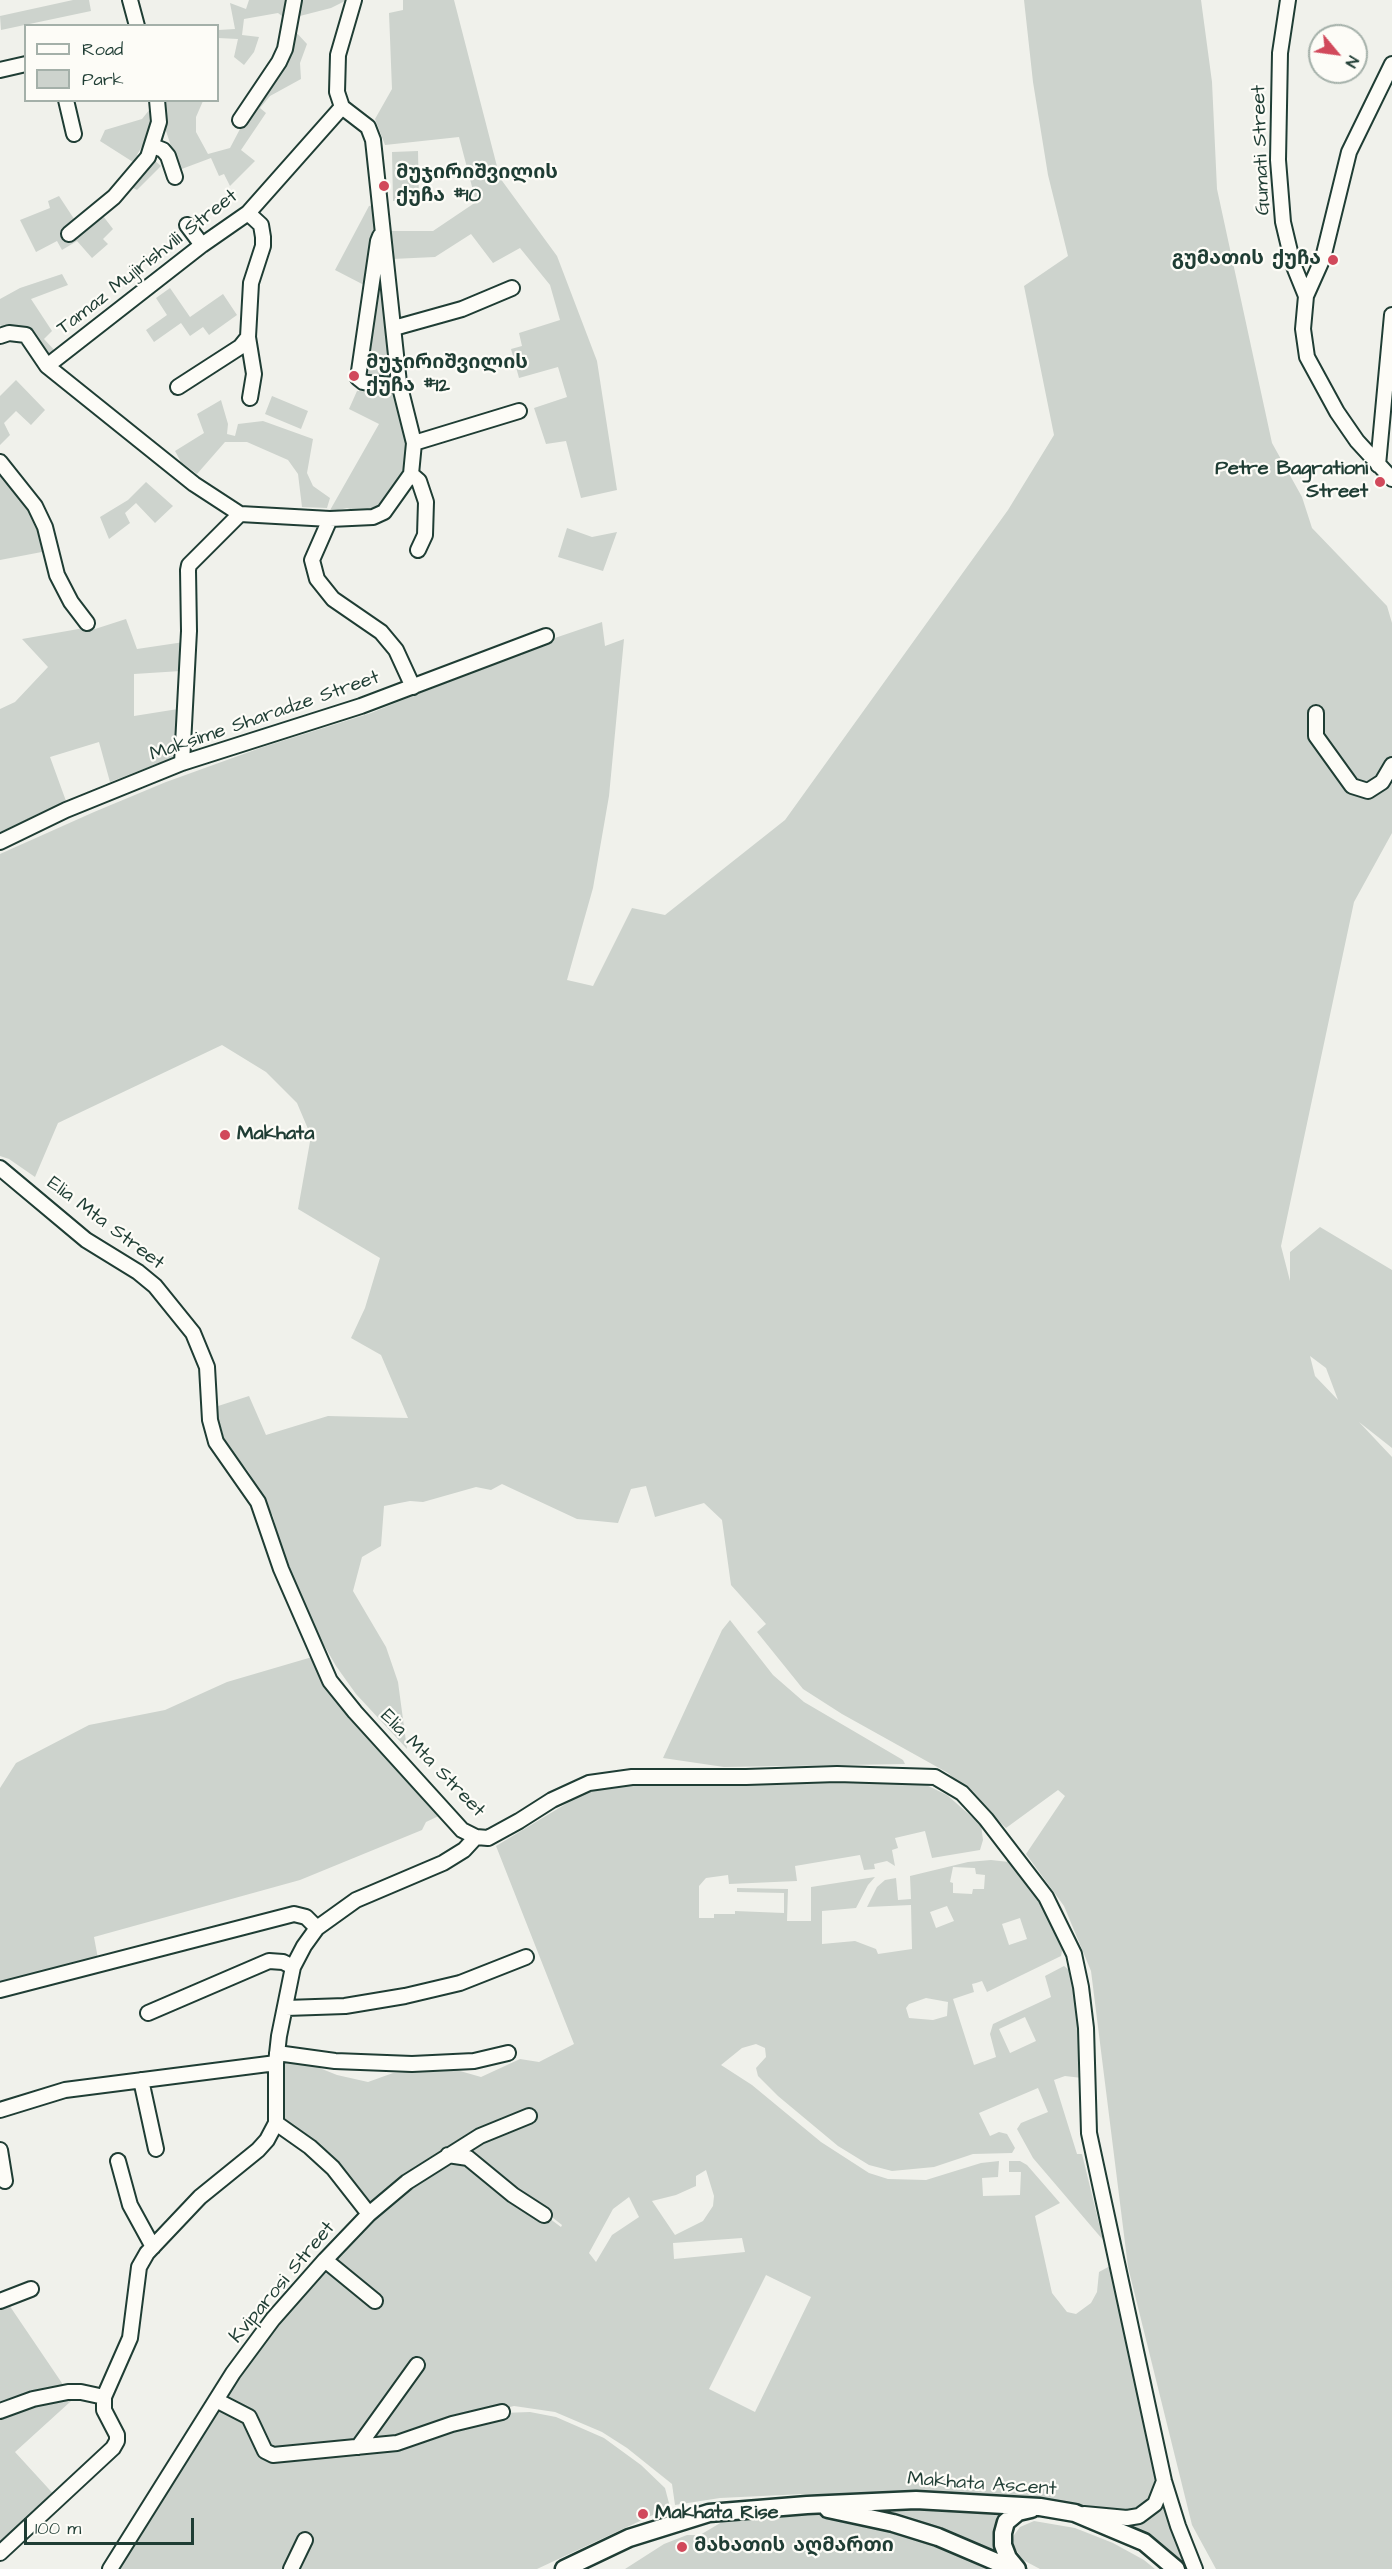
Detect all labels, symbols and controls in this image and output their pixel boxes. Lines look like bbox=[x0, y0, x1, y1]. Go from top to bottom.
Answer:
legend bbox=[24, 24, 219, 102]
north arrow bbox=[1308, 24, 1368, 84]
text: Road bbox=[82, 37, 123, 62]
text: N bbox=[1340, 52, 1364, 71]
text: Park bbox=[82, 67, 124, 92]
street label: Gumati Street bbox=[1248, 84, 1276, 216]
place label: მუჯირიშვილის ქუჩა #10 bbox=[396, 162, 558, 209]
marker: მუჯირიშვილის ქუჩა #10 bbox=[377, 179, 391, 193]
street label: Tamaz Mujirishvili Street bbox=[53, 185, 243, 341]
place label: გუმათის ქუჩა bbox=[1172, 248, 1321, 272]
marker: გუმათის ქუჩა bbox=[1326, 253, 1340, 267]
place label: მუჯირიშვილის ქუჩა #12 bbox=[366, 352, 528, 399]
marker: მუჯირიშვილის ქუჩა #12 bbox=[347, 369, 361, 383]
place label: Petre Bagrationi Street bbox=[1215, 458, 1368, 505]
marker: Petre Bagrationi Street bbox=[1373, 475, 1387, 489]
street label: Maksime Sharadze Street bbox=[147, 666, 383, 768]
place label: Makhata bbox=[237, 1123, 314, 1147]
marker: Makhata bbox=[218, 1128, 232, 1142]
street label: Elia Mta Street bbox=[42, 1172, 168, 1276]
street label: Elia Mta Street bbox=[374, 1705, 490, 1823]
street label: Kviparosi Street bbox=[225, 2217, 341, 2349]
street label: Makhata Ascent bbox=[906, 2468, 1058, 2502]
place label: Makhata Rise bbox=[655, 2502, 778, 2526]
scale bar bbox=[27, 2506, 196, 2544]
marker: Makhata Rise bbox=[636, 2507, 650, 2521]
text: 100 m bbox=[35, 2516, 81, 2541]
place label: მახათის აღმართი bbox=[694, 2535, 894, 2559]
marker: მახათის აღმართი bbox=[675, 2540, 689, 2554]

